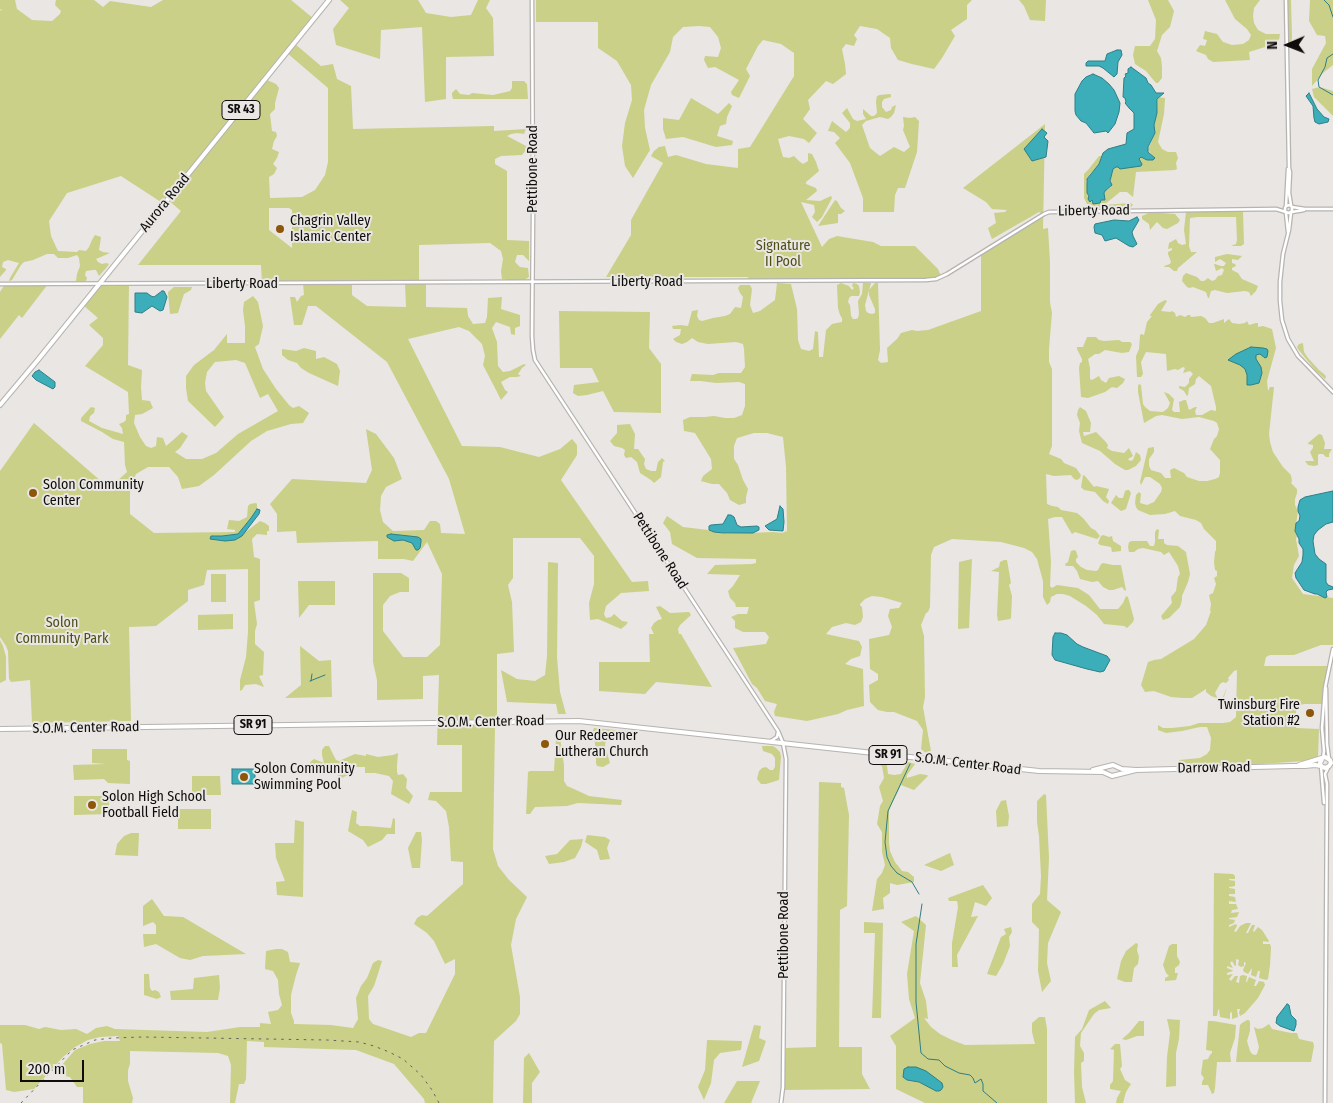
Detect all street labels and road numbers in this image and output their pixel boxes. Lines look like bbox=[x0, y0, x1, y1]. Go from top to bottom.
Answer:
road number: SR 43 bbox=[222, 100, 260, 120]
street label: Pettibone Road bbox=[525, 125, 541, 213]
street label: Aurora Road bbox=[136, 170, 194, 236]
street label: Liberty Road bbox=[1058, 202, 1130, 220]
street label: Liberty Road bbox=[611, 274, 683, 290]
street label: Liberty Road bbox=[206, 276, 278, 292]
street label: Pettibone Road bbox=[629, 510, 691, 592]
street label: S.O.M. Center Road bbox=[437, 713, 545, 731]
road number: SR 91 bbox=[234, 716, 272, 734]
street label: S.O.M. Center Road bbox=[32, 719, 140, 737]
road number: SR 91 bbox=[869, 746, 907, 764]
street label: S.O.M. Center Road bbox=[914, 749, 1022, 779]
street label: Darrow Road bbox=[1177, 759, 1251, 777]
street label: Pettibone Road bbox=[776, 891, 792, 979]

